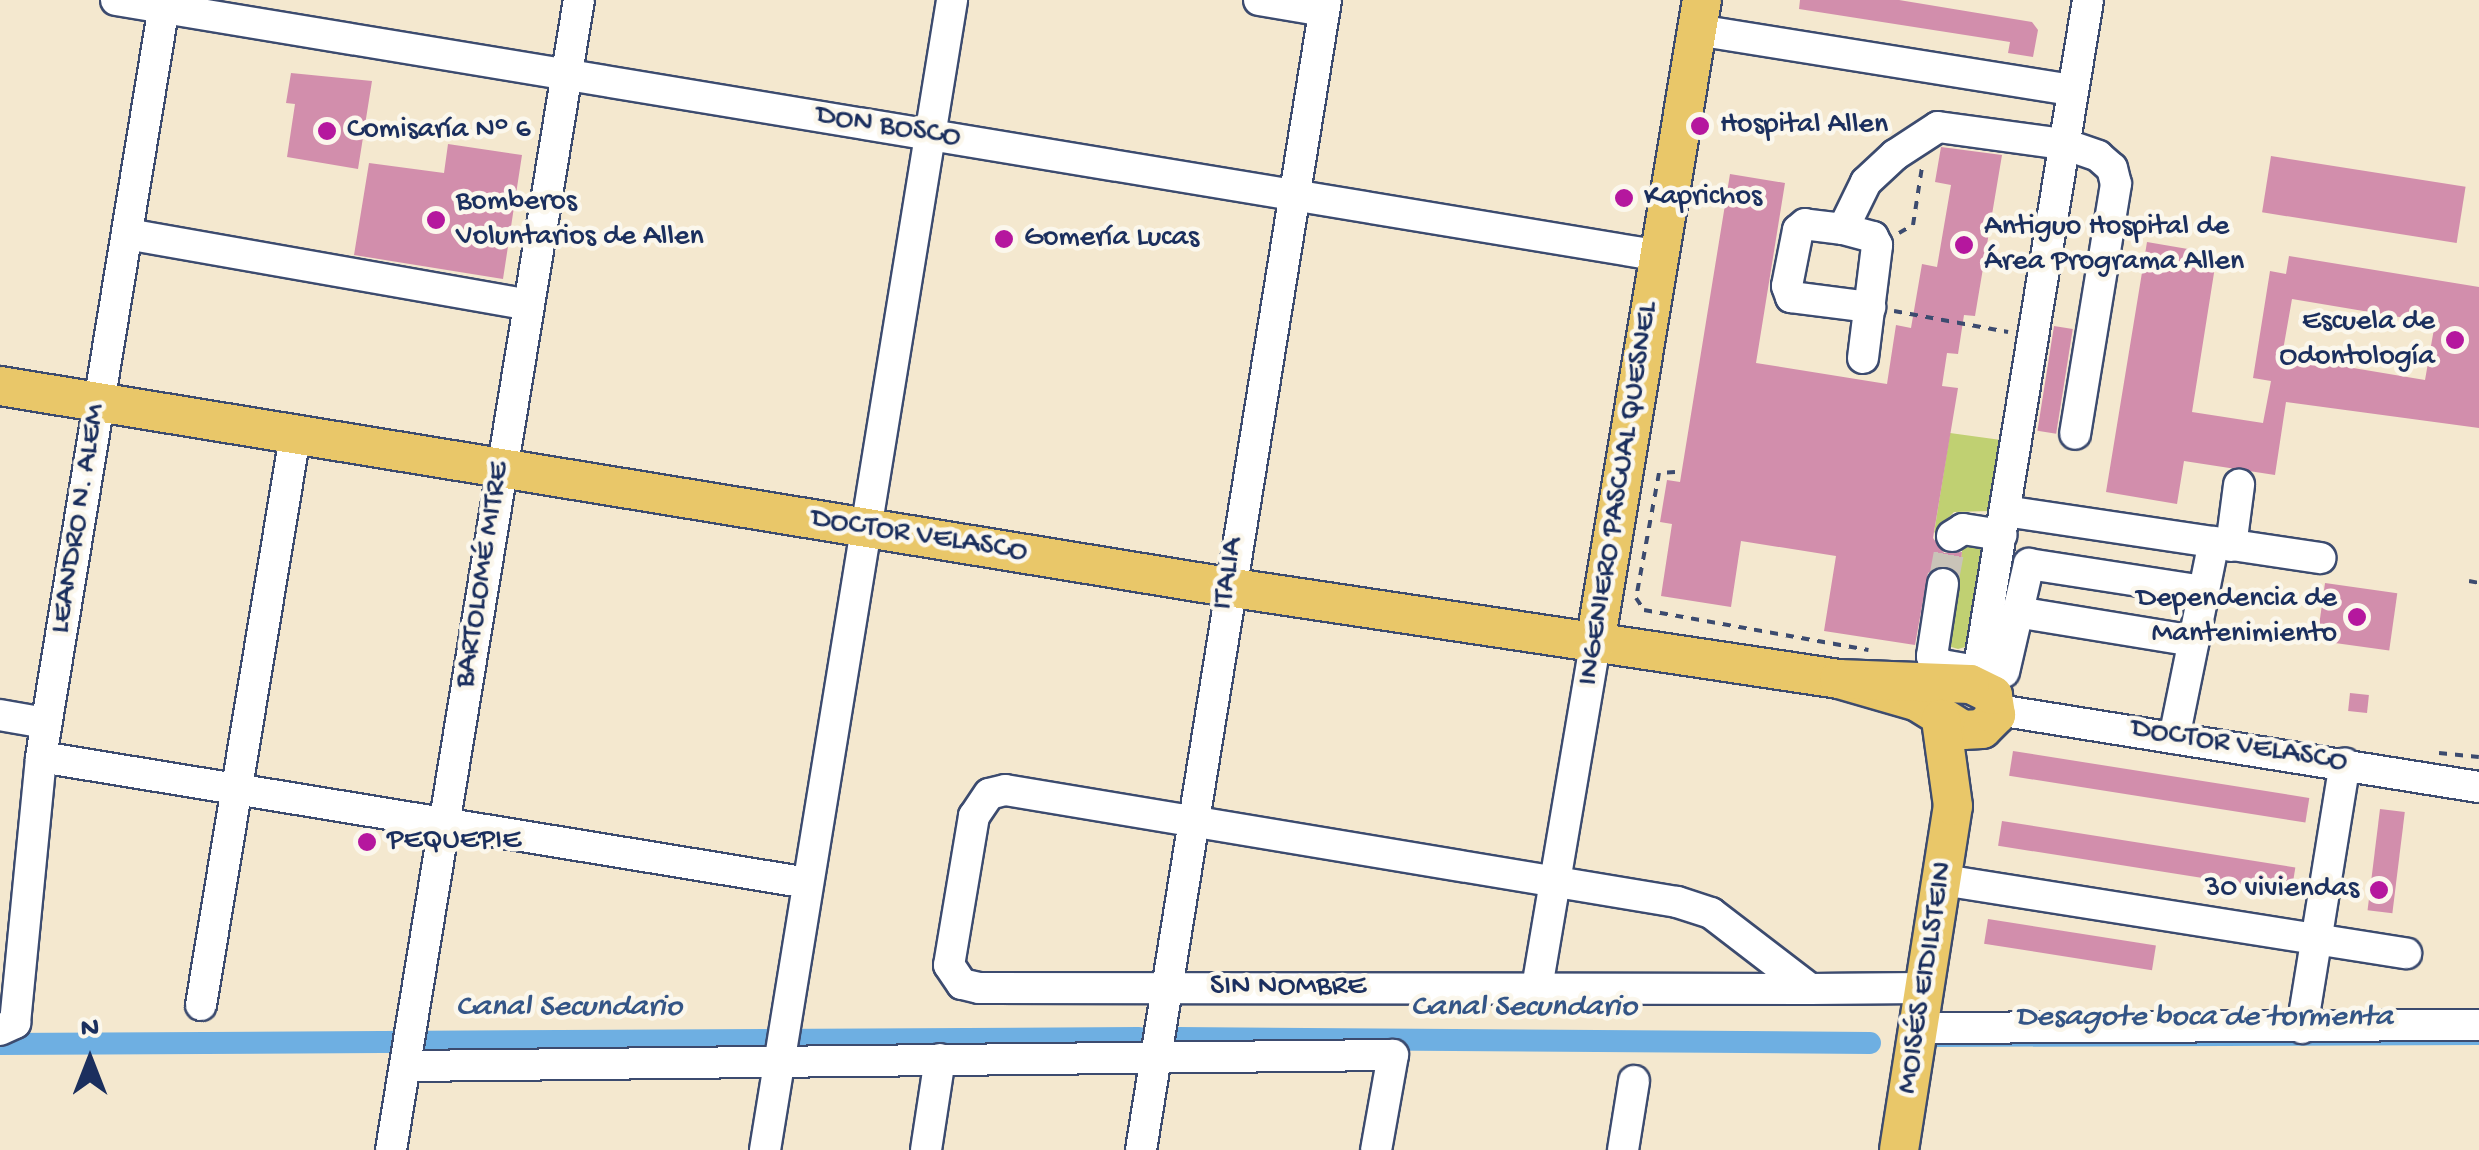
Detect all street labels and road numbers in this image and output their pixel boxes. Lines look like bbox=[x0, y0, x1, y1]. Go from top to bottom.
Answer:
street label: DON BOSCO bbox=[813, 99, 963, 157]
street label: INGENIERO PASCUAL QUESNEL bbox=[1572, 300, 1668, 688]
street label: LEANDRO N. ALEM bbox=[44, 402, 116, 636]
street label: BARTOLOMÉ MITRE bbox=[448, 460, 520, 690]
street label: DOCTOR VELASCO bbox=[808, 502, 1030, 572]
street label: ITALIA bbox=[1207, 535, 1253, 613]
street label: DOCTOR VELASCO bbox=[2128, 712, 2350, 782]
street label: MOISÉS EIDILSTEIN bbox=[1891, 859, 1963, 1097]
street label: SIN NOMBRE bbox=[1210, 970, 1366, 1006]

